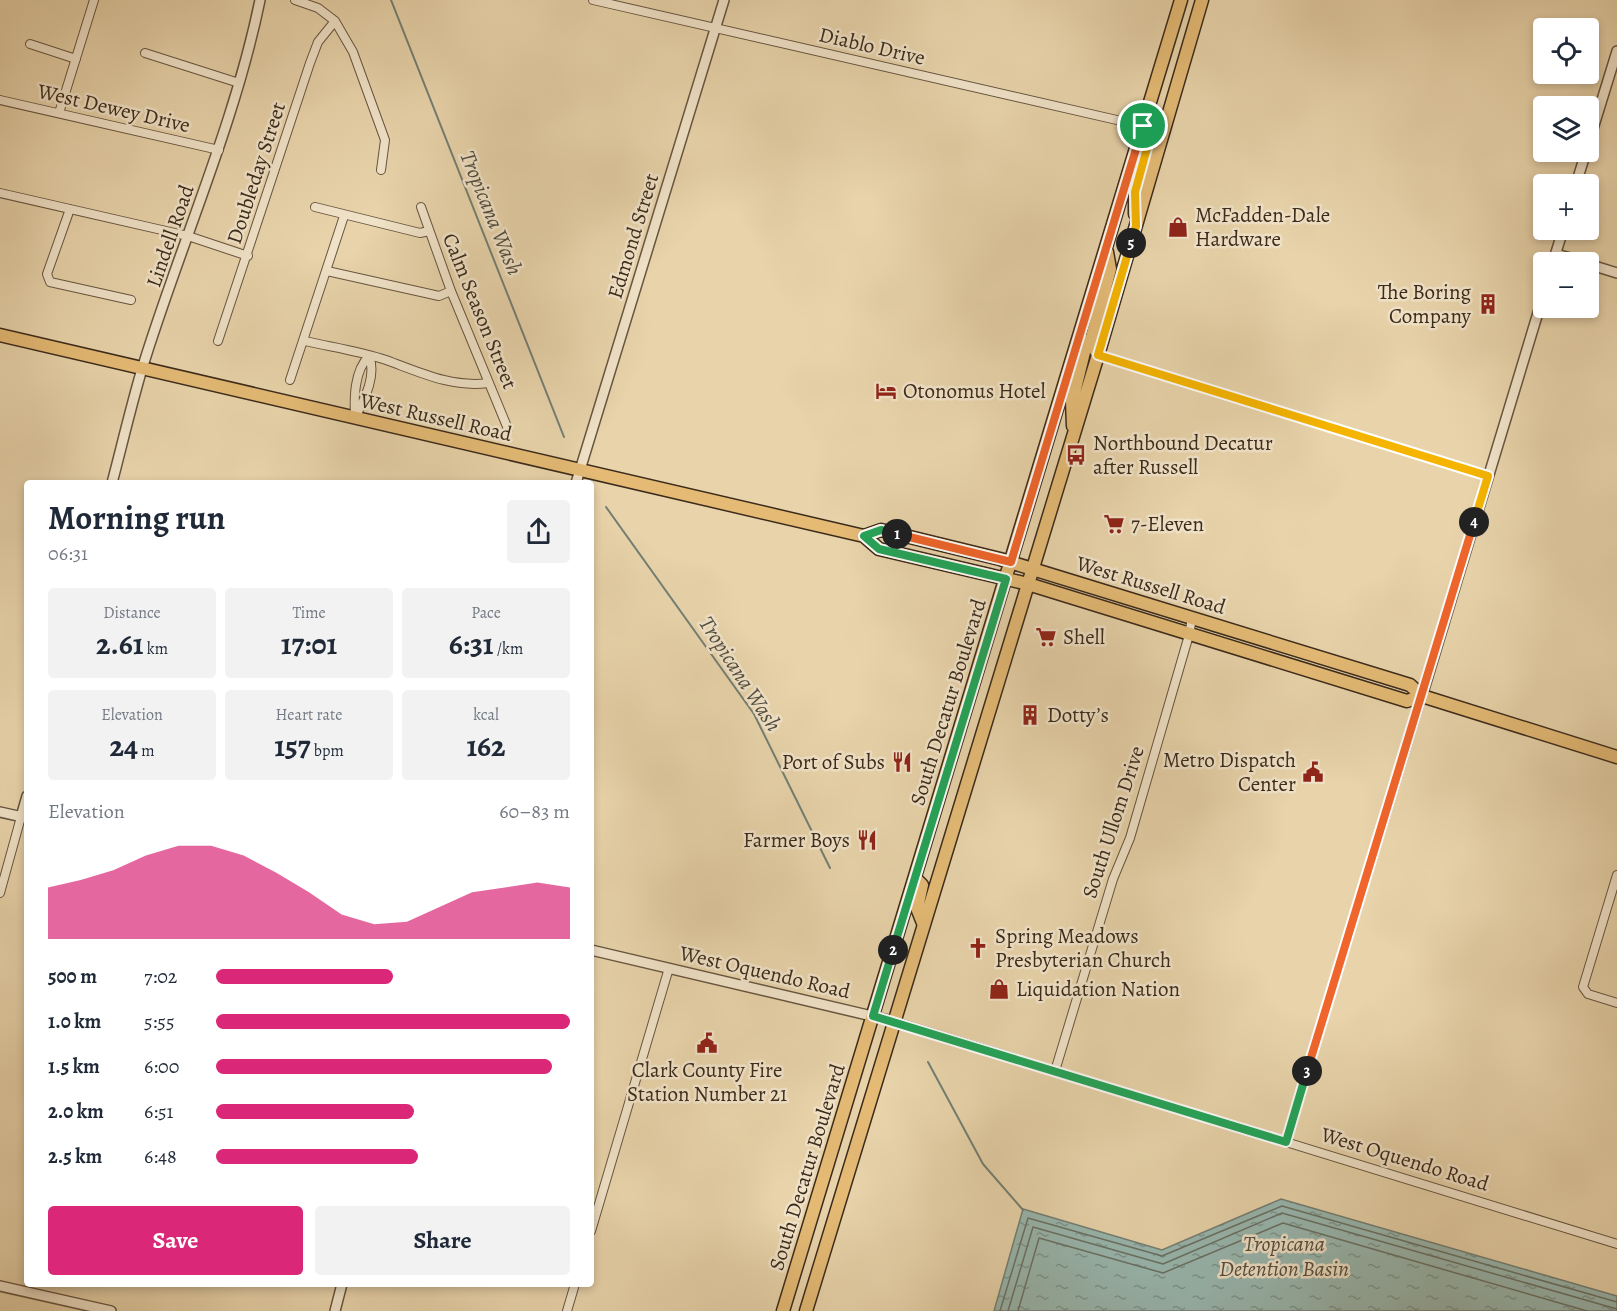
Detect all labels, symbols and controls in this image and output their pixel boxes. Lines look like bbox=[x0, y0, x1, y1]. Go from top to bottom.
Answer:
map controls bbox=[1533, 18, 1599, 318]
button: locate bbox=[1533, 18, 1599, 84]
street label: Diablo Drive bbox=[816, 20, 928, 72]
street label: West Dewey Drive bbox=[34, 77, 193, 139]
button: layers bbox=[1533, 96, 1599, 162]
street label: Doubleday Street bbox=[220, 98, 292, 248]
pin bbox=[1117, 100, 1168, 151]
icon: arrive bbox=[1126, 109, 1159, 142]
water label: Tropicana Wash bbox=[452, 146, 530, 280]
street label: Edmond Street bbox=[601, 170, 665, 302]
button: + bbox=[1533, 174, 1599, 240]
street label: Lindell Road bbox=[139, 180, 201, 291]
place label: McFadden-Dale Hardware bbox=[1195, 201, 1330, 253]
shop icon: McFadden-Dale Hardware bbox=[1166, 215, 1190, 239]
pin: 5 bbox=[1116, 228, 1146, 258]
street label: Calm Season Street bbox=[436, 229, 524, 393]
text: 5 bbox=[1128, 232, 1134, 254]
button: − bbox=[1533, 252, 1599, 318]
place label: The Boring Company bbox=[1378, 278, 1472, 330]
building icon: The Boring Company bbox=[1476, 292, 1500, 316]
place label: Otonomus Hotel bbox=[903, 377, 1046, 405]
hotel icon: Otonomus Hotel bbox=[874, 379, 898, 403]
street label: West Russell Road bbox=[356, 386, 515, 448]
place label: Northbound Decatur after Russell bbox=[1093, 429, 1273, 481]
bus stop icon: Northbound Decatur after Russell bbox=[1064, 443, 1088, 467]
text: Morning run bbox=[48, 495, 225, 540]
button: share bbox=[507, 500, 570, 563]
pin: 4 bbox=[1459, 507, 1489, 537]
place label: 7-Eleven bbox=[1131, 510, 1204, 538]
text: 4 bbox=[1470, 511, 1478, 533]
supermarket icon: 7-Eleven bbox=[1102, 512, 1126, 536]
pin: 1 bbox=[882, 519, 912, 549]
text: 1 bbox=[894, 523, 900, 545]
text: 06:31 bbox=[48, 540, 88, 567]
street label: West Russell Road bbox=[1072, 549, 1230, 621]
street label: South Decatur Boulevard bbox=[903, 595, 993, 809]
text: Distance bbox=[103, 602, 161, 624]
text: Time bbox=[292, 602, 326, 624]
text: Pace bbox=[471, 602, 501, 624]
water label: Tropicana Wash bbox=[692, 611, 788, 737]
place label: Shell bbox=[1063, 623, 1105, 651]
text: 2.61 bbox=[96, 624, 144, 664]
text: 17:01 bbox=[281, 624, 337, 664]
text: 6:31 bbox=[449, 624, 494, 664]
supermarket icon: Shell bbox=[1034, 625, 1058, 649]
text: km bbox=[144, 638, 168, 660]
text: /km bbox=[494, 638, 523, 660]
place label: Dotty’s bbox=[1047, 701, 1109, 729]
building icon: Dotty’s bbox=[1018, 703, 1042, 727]
text: Elevation bbox=[101, 704, 163, 726]
text: Heart rate bbox=[276, 704, 342, 726]
text: kcal bbox=[473, 704, 499, 726]
text: 24 bbox=[109, 726, 138, 766]
text: 157 bbox=[274, 726, 311, 766]
text: 162 bbox=[466, 726, 506, 766]
text: m bbox=[138, 740, 155, 762]
text: bpm bbox=[311, 740, 344, 762]
street label: South Ullom Drive bbox=[1075, 742, 1151, 902]
place label: Metro Dispatch Center bbox=[1163, 746, 1296, 798]
place label: Port of Subs bbox=[782, 748, 885, 776]
restaurant icon: Port of Subs bbox=[890, 750, 914, 774]
public building icon: Metro Dispatch Center bbox=[1301, 760, 1325, 784]
text: Elevation bbox=[48, 798, 125, 825]
text: 60–83 m bbox=[499, 798, 570, 825]
place label: Farmer Boys bbox=[743, 826, 850, 854]
restaurant icon: Farmer Boys bbox=[855, 828, 879, 852]
place label: Spring Meadows Presbyterian Church bbox=[995, 922, 1171, 974]
pin: 2 bbox=[878, 935, 908, 965]
church icon: Spring Meadows Presbyterian Church bbox=[966, 936, 990, 960]
street label: West Oquendo Road bbox=[676, 939, 854, 1005]
text: 2 bbox=[889, 939, 897, 961]
text: 500 m bbox=[48, 963, 97, 990]
text: 7:02 bbox=[144, 963, 177, 990]
place label: Liquidation Nation bbox=[1016, 975, 1180, 1003]
shop icon: Liquidation Nation bbox=[987, 977, 1011, 1001]
text: 1.0 km bbox=[48, 1008, 101, 1035]
text: 5:55 bbox=[144, 1008, 175, 1035]
public building icon: Clark County Fire Station Number 21 bbox=[695, 1031, 719, 1055]
text: 1.5 km bbox=[48, 1053, 100, 1080]
text: 6:00 bbox=[144, 1053, 179, 1080]
place label: Clark County Fire Station Number 21 bbox=[627, 1056, 787, 1108]
pin: 3 bbox=[1292, 1056, 1322, 1086]
street label: South Decatur Boulevard bbox=[762, 1060, 852, 1274]
text: 3 bbox=[1304, 1060, 1310, 1082]
text: 2.0 km bbox=[48, 1098, 104, 1125]
text: 6:51 bbox=[144, 1098, 173, 1125]
street label: West Oquendo Road bbox=[1317, 1120, 1493, 1198]
text: 2.5 km bbox=[48, 1143, 102, 1170]
text: 6:48 bbox=[144, 1143, 177, 1170]
button: Save bbox=[48, 1206, 303, 1275]
button: Share bbox=[315, 1206, 570, 1275]
water label: Tropicana Detention Basin bbox=[1219, 1229, 1349, 1284]

